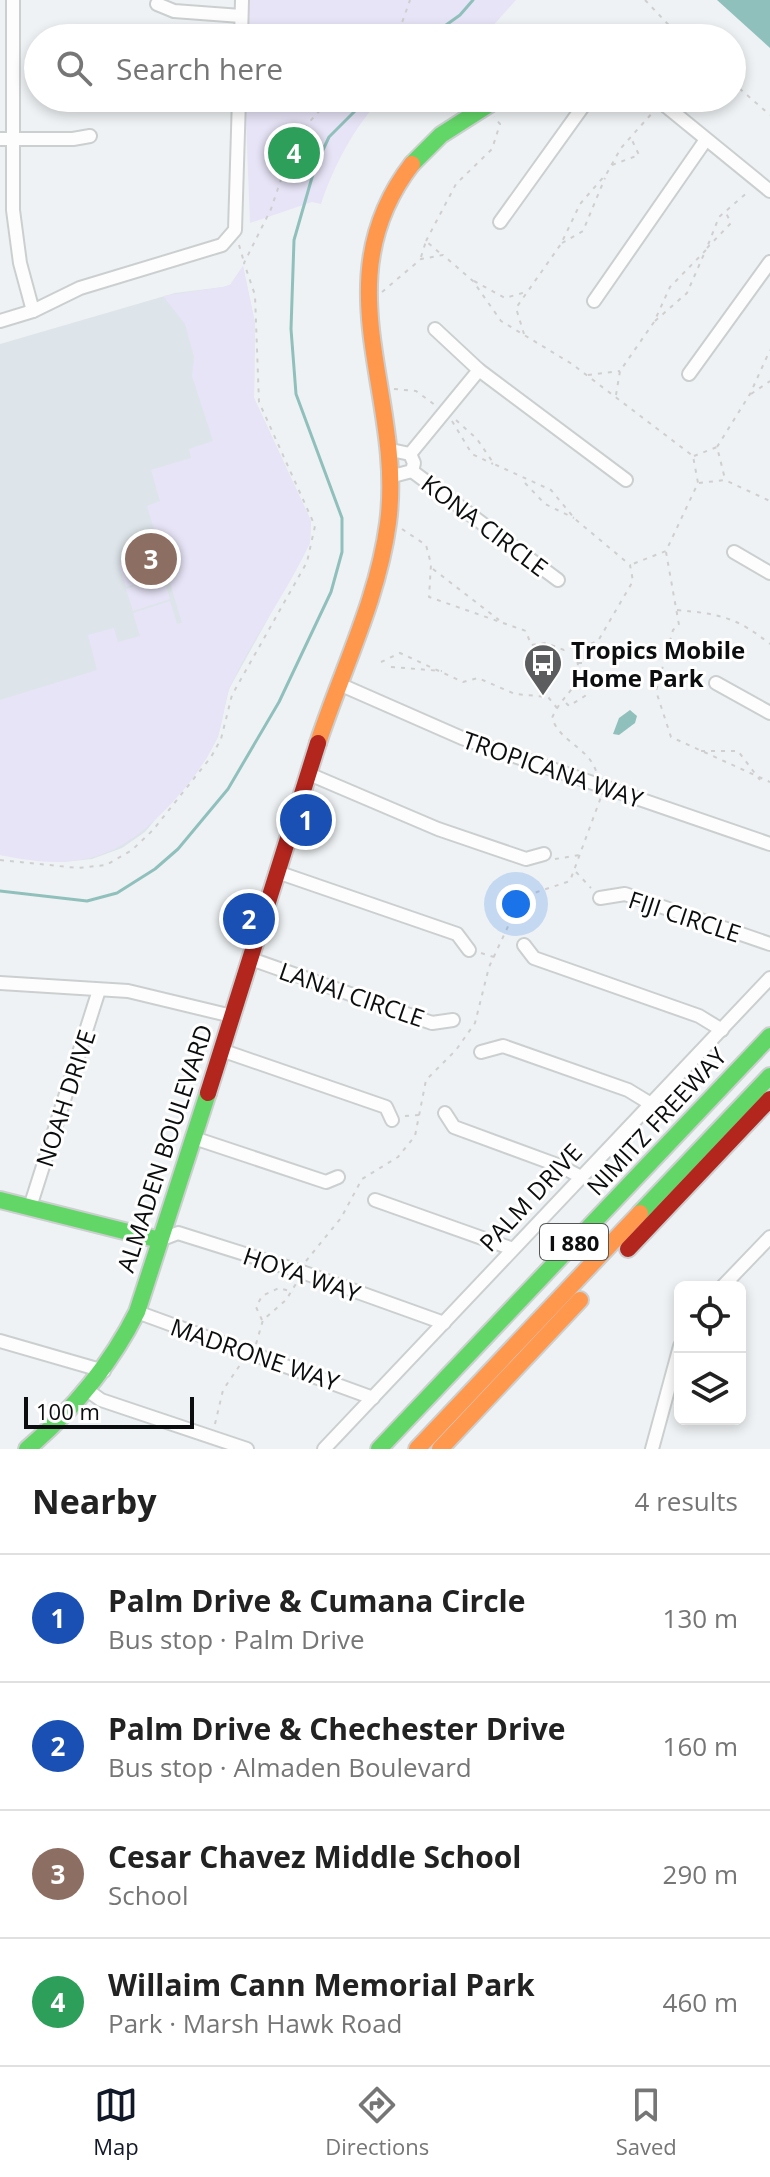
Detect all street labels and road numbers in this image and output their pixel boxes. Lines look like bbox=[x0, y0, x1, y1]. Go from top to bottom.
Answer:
street label: KONA CIRCLE bbox=[415, 467, 555, 583]
street label: TROPICANA WAY bbox=[459, 723, 648, 815]
street label: FIJI CIRCLE bbox=[625, 882, 745, 950]
street label: LANAI CIRCLE bbox=[275, 954, 429, 1034]
street label: ALMADEN BOULEVARD bbox=[108, 1020, 220, 1276]
street label: NOAH DRIVE bbox=[27, 1025, 103, 1171]
street label: NIMITZ FREEWAY bbox=[579, 1040, 734, 1202]
street label: PALM DRIVE bbox=[471, 1136, 589, 1258]
road number: I 880 bbox=[540, 1224, 608, 1260]
street label: HOYA WAY bbox=[239, 1239, 366, 1310]
street label: MADRONE WAY bbox=[166, 1310, 344, 1398]

